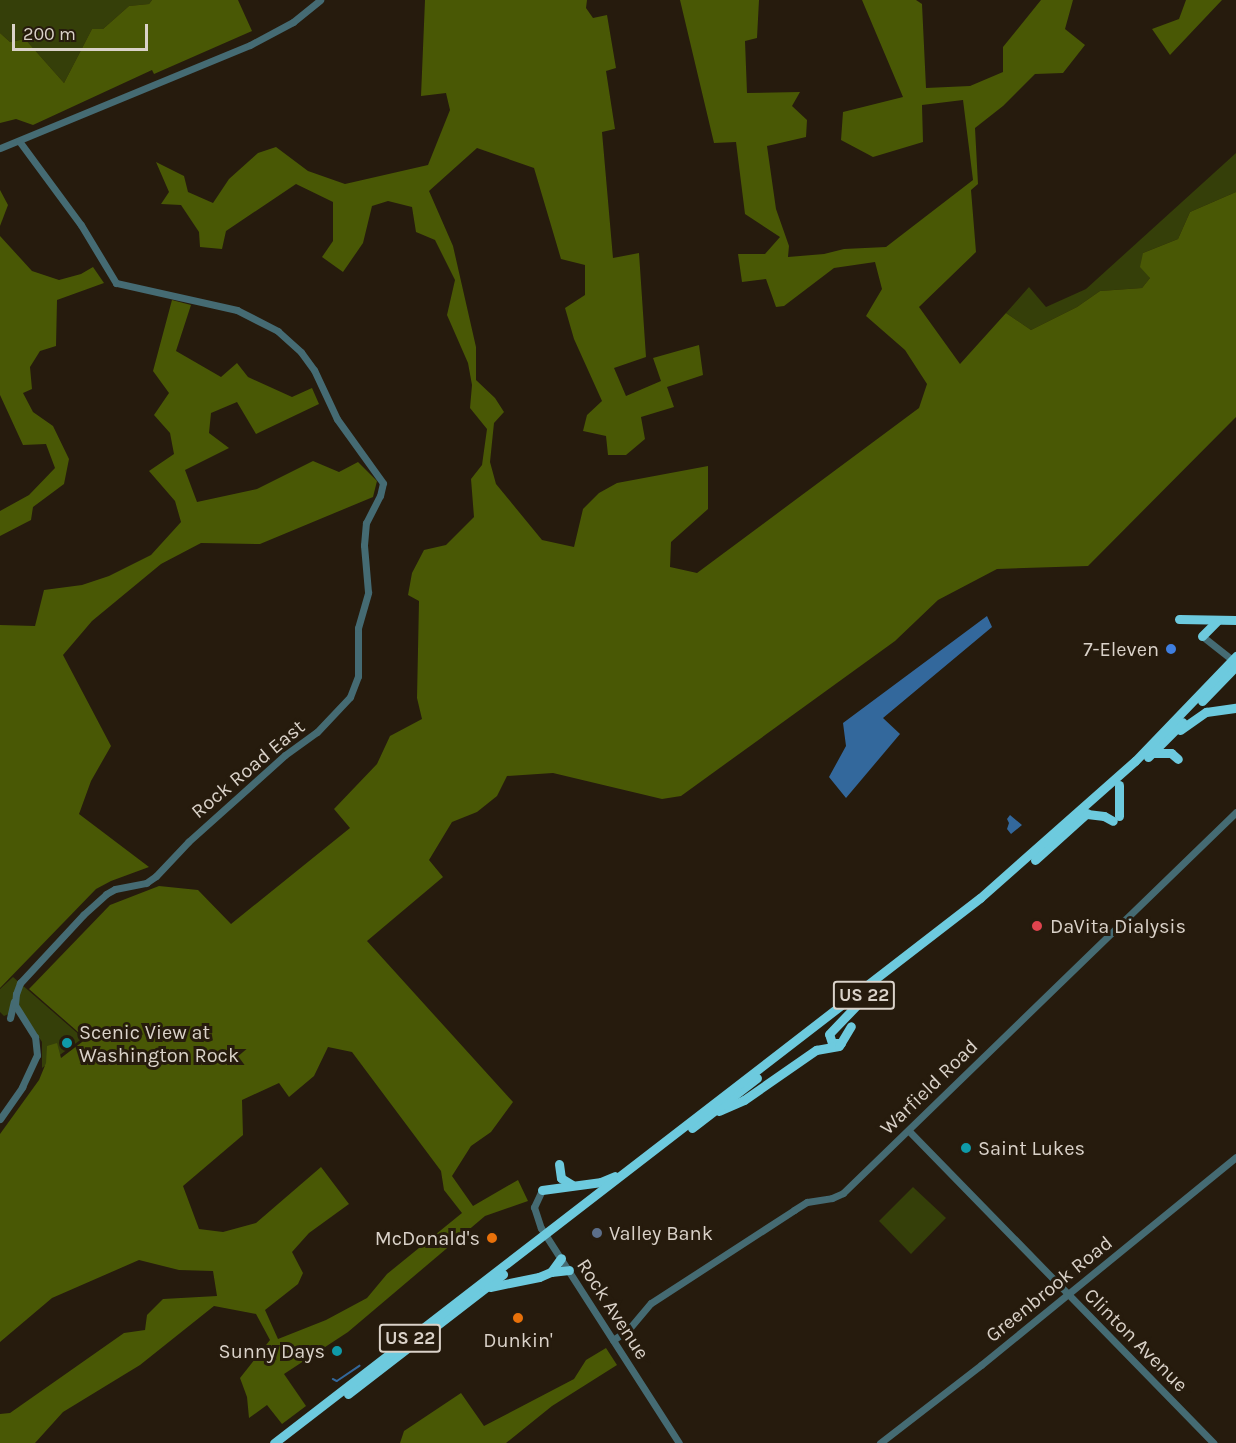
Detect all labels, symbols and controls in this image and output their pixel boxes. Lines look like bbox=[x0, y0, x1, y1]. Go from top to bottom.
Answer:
scale bar bbox=[15, 12, 152, 50]
text: 200 m bbox=[23, 23, 76, 45]
place label: 7-Eleven bbox=[1083, 637, 1159, 661]
marker: 7-Eleven bbox=[1164, 642, 1178, 656]
street label: Rock Road East bbox=[186, 715, 310, 823]
place label: DaVita Dialysis bbox=[1050, 914, 1186, 938]
marker: DaVita Dialysis bbox=[1028, 917, 1046, 935]
road number: US 22 bbox=[832, 980, 896, 1010]
place label: Scenic View at Washington Rock bbox=[79, 1020, 239, 1067]
street label: Warfield Road bbox=[875, 1034, 983, 1140]
marker: Scenic View at Washington Rock bbox=[60, 1036, 74, 1050]
place label: Saint Lukes bbox=[978, 1136, 1085, 1160]
marker: Saint Lukes bbox=[959, 1141, 973, 1155]
place label: Valley Bank bbox=[609, 1221, 713, 1245]
place label: McDonald's bbox=[375, 1226, 480, 1250]
marker: Valley Bank bbox=[590, 1226, 604, 1240]
marker: McDonald's bbox=[485, 1231, 499, 1245]
street label: Greenbrook Road bbox=[981, 1231, 1117, 1347]
street label: Rock Avenue bbox=[572, 1254, 654, 1364]
street label: Clinton Avenue bbox=[1079, 1283, 1193, 1397]
marker: Dunkin' bbox=[511, 1311, 525, 1325]
road number: US 22 bbox=[378, 1323, 442, 1353]
place label: Dunkin' bbox=[483, 1328, 553, 1352]
place label: Sunny Days bbox=[219, 1339, 325, 1363]
marker: Sunny Days bbox=[330, 1344, 344, 1358]

